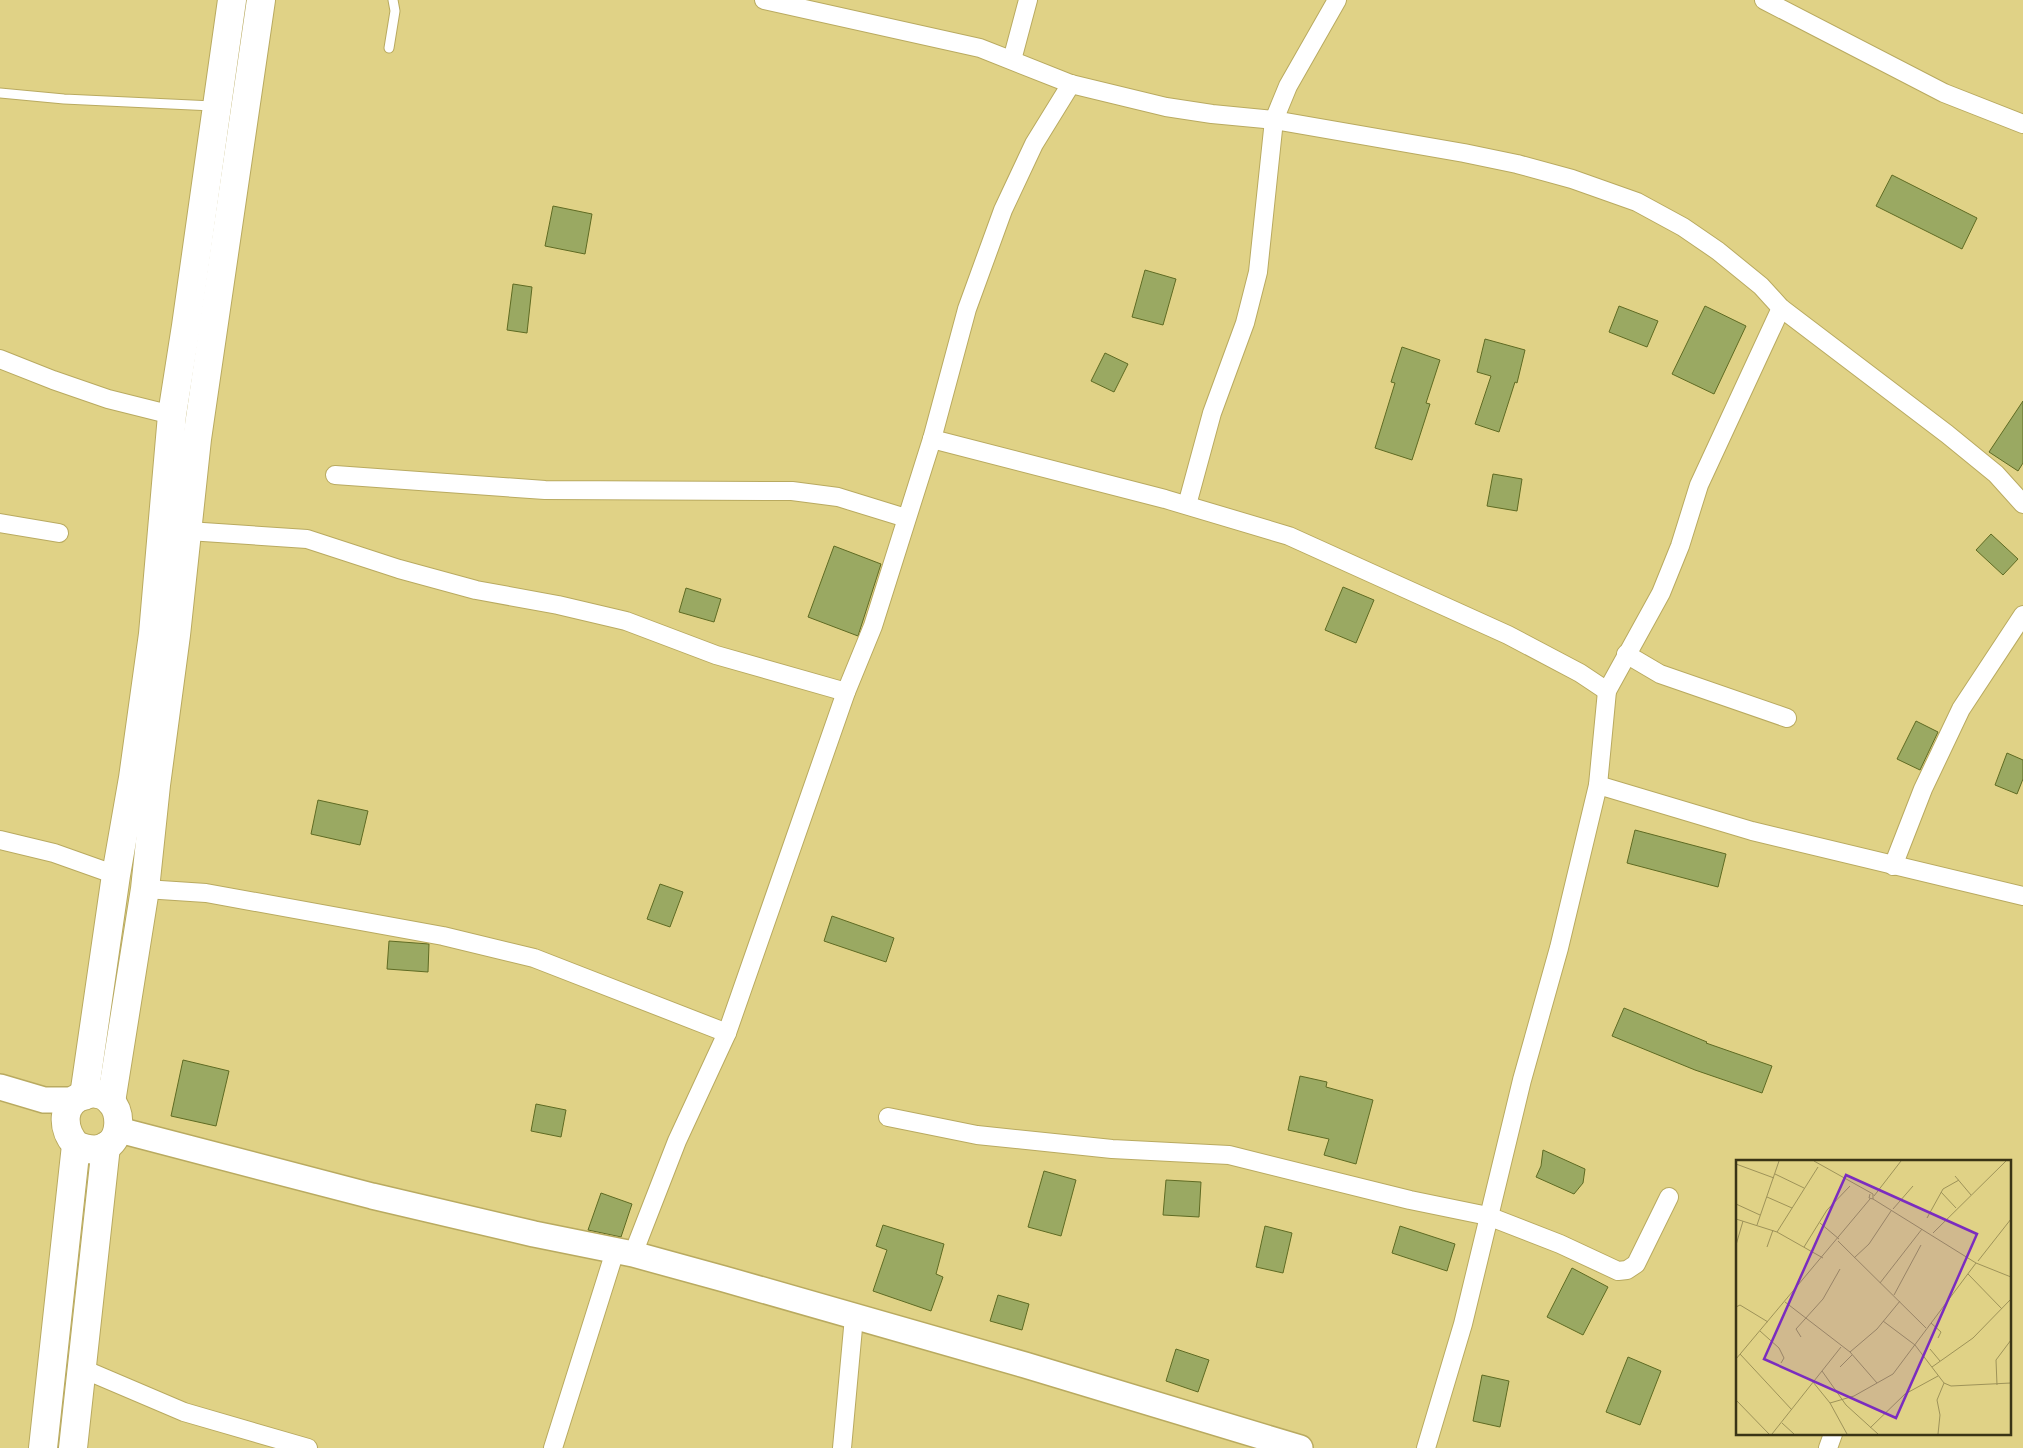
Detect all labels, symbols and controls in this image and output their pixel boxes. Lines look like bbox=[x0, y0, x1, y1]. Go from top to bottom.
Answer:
inset map bbox=[1736, 1160, 2010, 1436]

